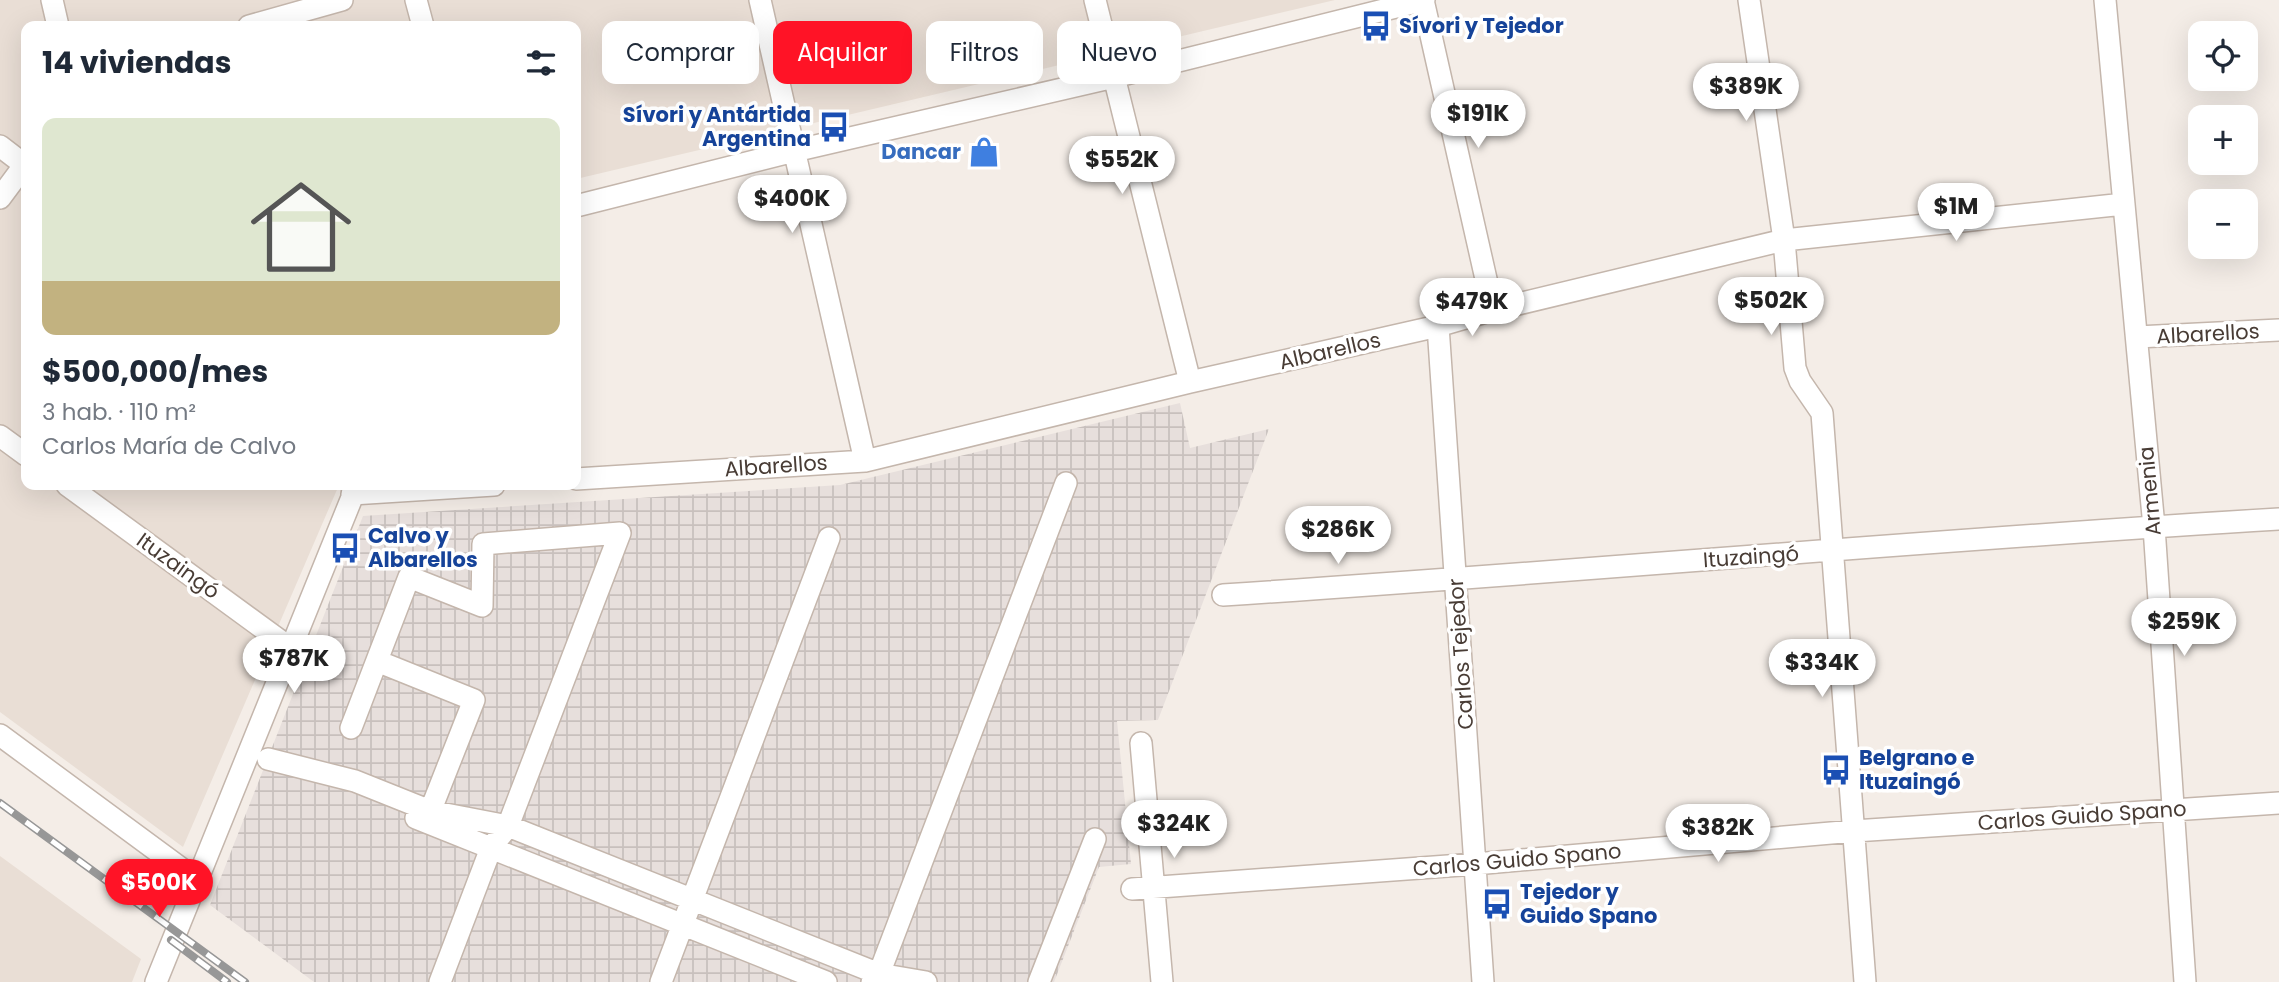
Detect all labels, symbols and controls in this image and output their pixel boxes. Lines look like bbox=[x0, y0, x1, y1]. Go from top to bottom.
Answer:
bus stop icon: Sívori y Tejedor bbox=[1359, 9, 1393, 43]
place label: Sívori y Tejedor bbox=[1399, 11, 1564, 40]
chip: Comprar bbox=[602, 21, 759, 84]
chip: Alquilar bbox=[773, 21, 912, 84]
chip: Filtros bbox=[926, 21, 1043, 84]
chip: Nuevo bbox=[1057, 21, 1181, 84]
map controls bbox=[2188, 21, 2258, 259]
button: locate bbox=[2188, 21, 2258, 91]
text: 14 viviendas bbox=[42, 41, 231, 84]
icon: filters bbox=[522, 44, 560, 82]
pin: $389K bbox=[1697, 64, 1795, 123]
text: $389K bbox=[1709, 70, 1783, 102]
pin: $191K bbox=[1429, 90, 1527, 150]
text: $191K bbox=[1447, 97, 1509, 129]
place label: Sívori y Antártida Argentina bbox=[623, 100, 811, 153]
button: + bbox=[2188, 105, 2258, 175]
bus stop icon: Sívori y Antártida Argentina bbox=[817, 110, 851, 144]
shop icon: Dancar bbox=[967, 135, 1001, 169]
pin: $552K bbox=[1073, 136, 1171, 196]
place label: Dancar bbox=[881, 137, 961, 166]
text: $552K bbox=[1085, 143, 1159, 175]
icon: home bbox=[238, 164, 364, 290]
pin: $400K bbox=[743, 176, 841, 235]
text: $400K bbox=[754, 182, 830, 214]
pin: $1M bbox=[1922, 184, 1990, 243]
button: − bbox=[2188, 189, 2258, 259]
text: $1M bbox=[1934, 190, 1978, 222]
pin: $479K bbox=[1423, 278, 1521, 338]
pin: $502K bbox=[1722, 278, 1820, 337]
text: $502K bbox=[1734, 284, 1808, 316]
text: $479K bbox=[1435, 285, 1509, 317]
street label: Albarellos bbox=[2156, 316, 2260, 351]
street label: Albarellos bbox=[1276, 325, 1383, 376]
text: $500,000/mes bbox=[42, 350, 268, 393]
text: 3 hab. · 110 m² bbox=[42, 396, 196, 428]
text: Carlos María de Calvo bbox=[42, 430, 296, 462]
street label: Armenia bbox=[2131, 445, 2168, 537]
street label: Albarellos bbox=[723, 447, 829, 484]
pin: $286K bbox=[1289, 506, 1387, 566]
text: $286K bbox=[1301, 513, 1375, 545]
place label: Calvo y Albarellos bbox=[368, 521, 478, 574]
street label: Ituzaingó bbox=[131, 526, 226, 606]
bus stop icon: Calvo y Albarellos bbox=[328, 531, 362, 565]
street label: Ituzaingó bbox=[1702, 539, 1800, 574]
street label: Carlos Tejedor bbox=[1441, 577, 1480, 731]
pin: $259K bbox=[2135, 598, 2233, 658]
text: $259K bbox=[2147, 605, 2221, 637]
pin: $787K bbox=[245, 636, 343, 695]
pin: $334K bbox=[1773, 640, 1871, 699]
text: $787K bbox=[259, 642, 329, 674]
text: $334K bbox=[1785, 646, 1859, 678]
place label: Belgrano e Ituzaingó bbox=[1859, 743, 1974, 796]
bus stop icon: Belgrano e Ituzaingó bbox=[1819, 753, 1853, 787]
street label: Carlos Guido Spano bbox=[1977, 794, 2187, 837]
pin: $324K bbox=[1125, 800, 1223, 860]
pin: $382K bbox=[1669, 804, 1767, 864]
text: $324K bbox=[1137, 807, 1211, 839]
text: $382K bbox=[1681, 811, 1755, 843]
street label: Carlos Guido Spano bbox=[1411, 836, 1622, 883]
pin: $500K bbox=[110, 860, 208, 919]
text: $500K bbox=[121, 866, 197, 898]
place label: Tejedor y Guido Spano bbox=[1520, 877, 1657, 930]
bus stop icon: Tejedor y Guido Spano bbox=[1480, 887, 1514, 921]

